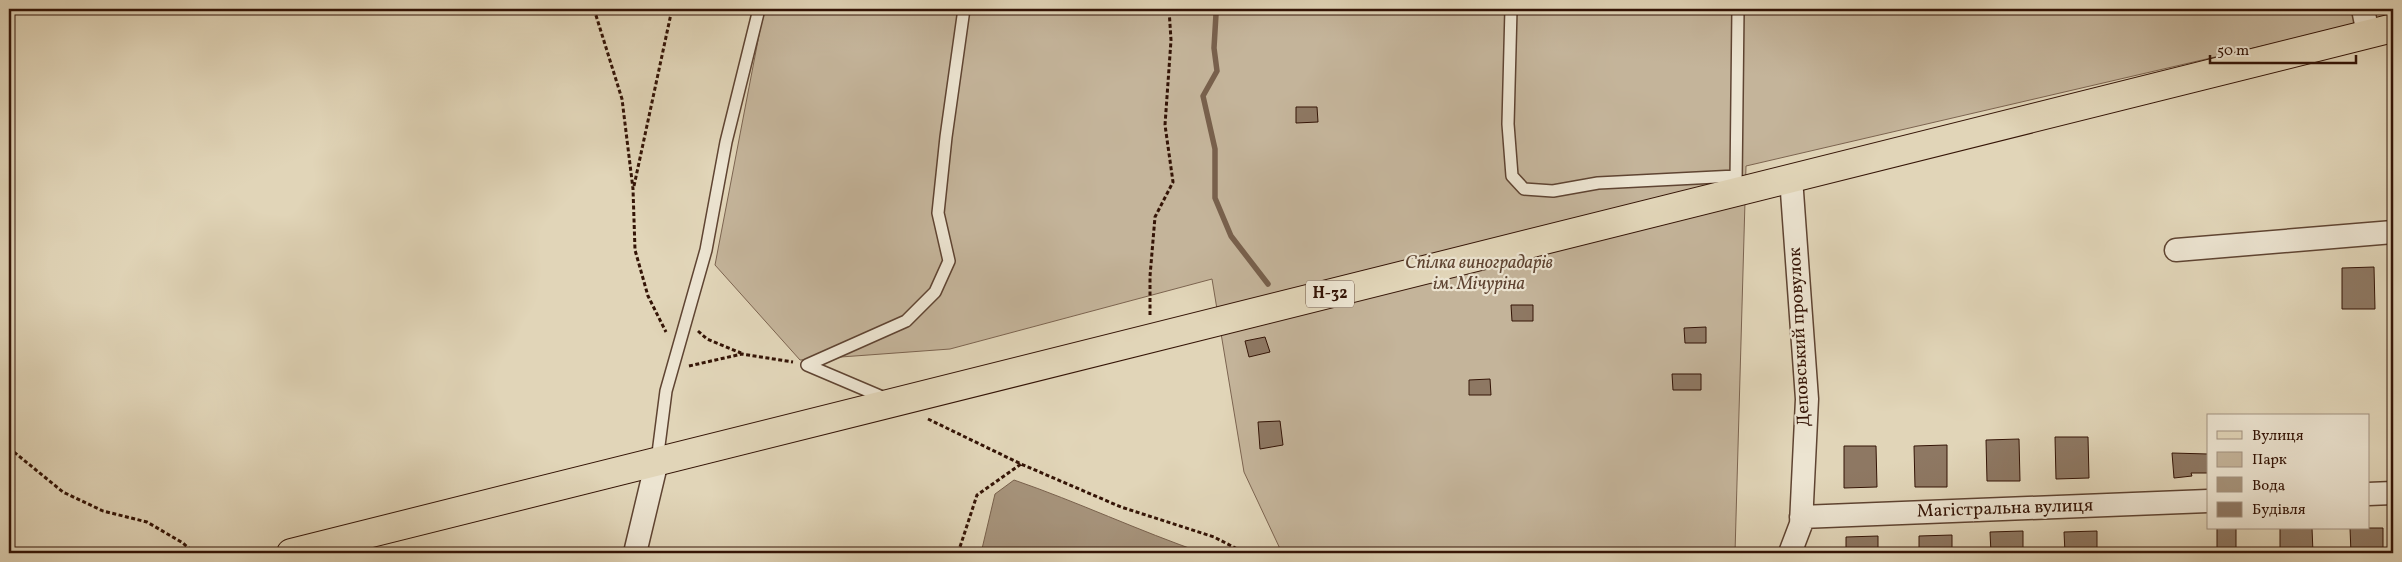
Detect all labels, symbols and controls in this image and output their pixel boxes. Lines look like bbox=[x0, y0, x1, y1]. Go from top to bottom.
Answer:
scale bar bbox=[2210, 32, 2356, 64]
text: 50 m bbox=[2217, 41, 2249, 62]
street label: Деповський провулок bbox=[1783, 246, 1817, 427]
park label: Спілка виноградарів ім. Мічуріна bbox=[1405, 251, 1553, 297]
road number: Н-32 bbox=[1306, 280, 1354, 308]
legend bbox=[2207, 414, 2370, 530]
text: Вулиця bbox=[2252, 426, 2304, 447]
text: Парк bbox=[2252, 450, 2287, 471]
text: Вода bbox=[2252, 476, 2285, 497]
street label: Магістральна вулиця bbox=[1916, 493, 2094, 525]
text: Будівля bbox=[2252, 500, 2306, 521]

